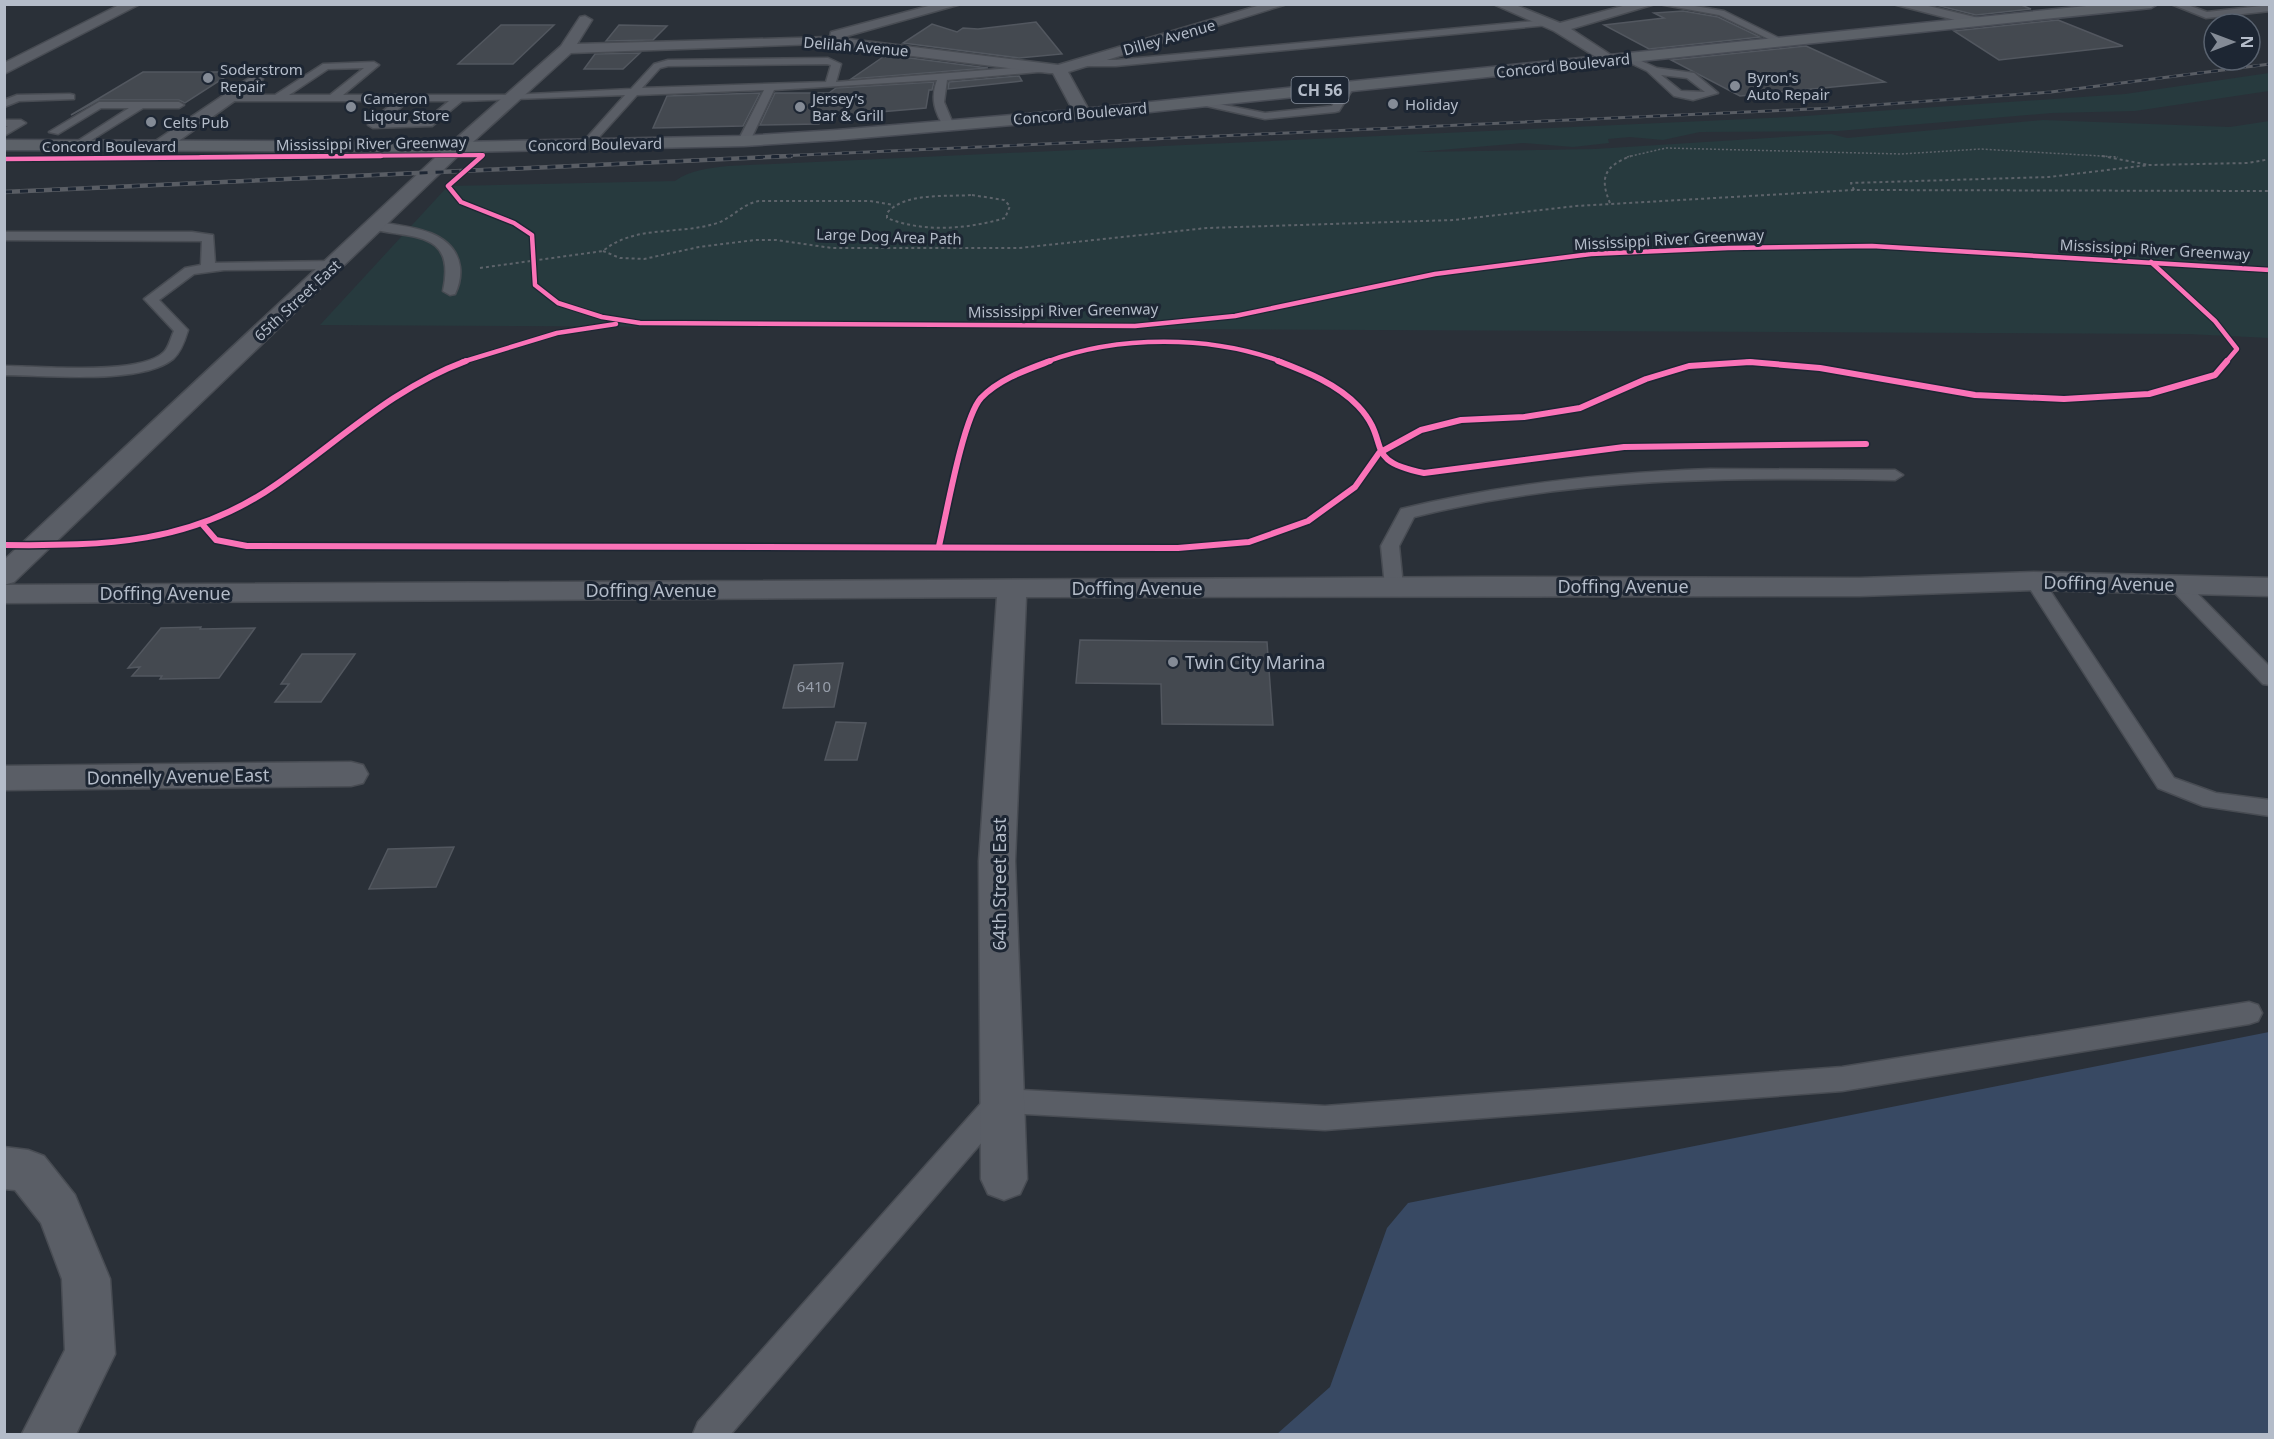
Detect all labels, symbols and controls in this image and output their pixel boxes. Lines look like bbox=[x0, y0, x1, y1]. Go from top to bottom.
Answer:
north arrow bbox=[2202, 12, 2262, 72]
street label: Dilley Avenue bbox=[1121, 14, 1217, 60]
street label: Delilah Avenue bbox=[803, 31, 909, 61]
text: N bbox=[2236, 35, 2258, 49]
street label: Concord Boulevard bbox=[1495, 48, 1631, 82]
place label: Soderstrom Repair bbox=[220, 59, 303, 96]
place label: Byron's Auto Repair bbox=[1747, 67, 1830, 104]
marker: Soderstrom Repair bbox=[201, 71, 215, 85]
road number: CH 56 bbox=[1292, 77, 1348, 103]
marker: Byron's Auto Repair bbox=[1728, 79, 1742, 93]
place label: Cameron Liqour Store bbox=[363, 88, 449, 125]
place label: Jersey's Bar & Grill bbox=[810, 88, 884, 125]
place label: Holiday bbox=[1405, 94, 1459, 114]
street label: Concord Boulevard bbox=[1012, 97, 1148, 129]
marker: Holiday bbox=[1386, 97, 1400, 111]
marker: Cameron Liqour Store bbox=[344, 100, 358, 114]
marker: Jersey's Bar & Grill bbox=[793, 100, 807, 114]
place label: Celts Pub bbox=[163, 112, 229, 132]
marker: Celts Pub bbox=[144, 115, 158, 129]
street label: Mississippi River Greenway bbox=[276, 131, 467, 155]
street label: Concord Boulevard bbox=[528, 133, 662, 155]
street label: Concord Boulevard bbox=[42, 136, 176, 156]
street label: Large Dog Area Path bbox=[816, 223, 962, 249]
street label: Mississippi River Greenway bbox=[1573, 224, 1765, 254]
street label: Mississippi River Greenway bbox=[2059, 234, 2251, 264]
street label: 65th Street East bbox=[250, 254, 345, 345]
street label: Mississippi River Greenway bbox=[968, 298, 1159, 322]
street label: Doffing Avenue bbox=[2043, 570, 2175, 596]
street label: Doffing Avenue bbox=[1557, 574, 1689, 598]
street label: Doffing Avenue bbox=[1071, 576, 1203, 600]
street label: Doffing Avenue bbox=[585, 578, 717, 602]
street label: Doffing Avenue bbox=[99, 581, 231, 605]
place label: Twin City Marina bbox=[1185, 650, 1325, 674]
marker: Twin City Marina bbox=[1166, 655, 1180, 669]
house number: 6410 bbox=[797, 676, 831, 696]
street label: Donnelly Avenue East bbox=[86, 762, 270, 790]
street label: 64th Street East bbox=[987, 817, 1011, 951]

